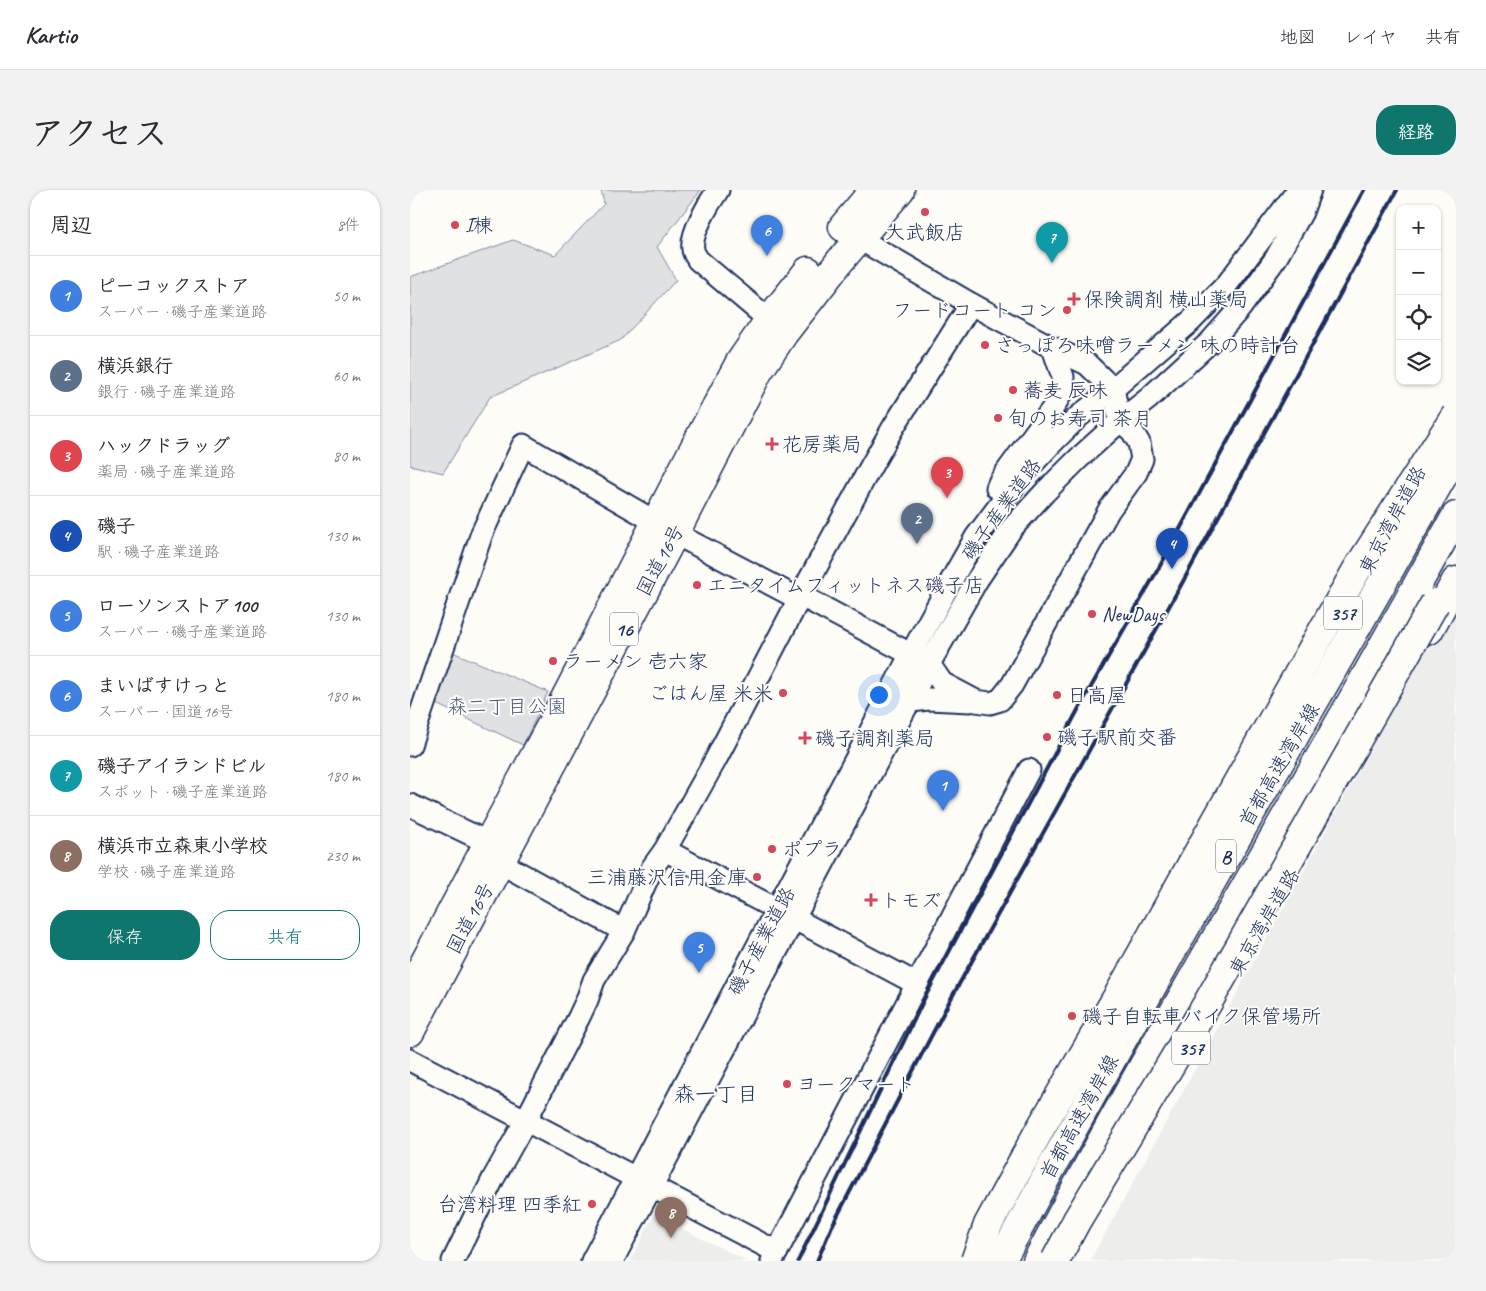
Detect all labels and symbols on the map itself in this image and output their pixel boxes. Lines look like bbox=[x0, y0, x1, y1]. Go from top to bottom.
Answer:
marker: 大武飯店 bbox=[919, 206, 931, 218]
place label: I棟 bbox=[465, 213, 493, 238]
pin: 6 bbox=[751, 215, 783, 256]
marker: I棟 bbox=[449, 219, 461, 231]
place label: 大武飯店 bbox=[885, 220, 965, 245]
pin: 7 bbox=[1036, 222, 1068, 263]
place label: 保険調剤 横山薬局 bbox=[1084, 287, 1249, 312]
marker: 保険調剤 横山薬局 bbox=[1068, 293, 1080, 305]
place label: フードコート コン bbox=[893, 298, 1057, 323]
marker: フードコート コン bbox=[1061, 304, 1073, 316]
place label: さっぽろ味噌ラーメン 味の時計台 bbox=[995, 333, 1300, 358]
marker: さっぽろ味噌ラーメン 味の時計台 bbox=[979, 339, 991, 351]
place label: 蕎麦 辰味 bbox=[1023, 378, 1108, 403]
marker: 蕎麦 辰味 bbox=[1007, 384, 1019, 396]
place label: 旬のお寿司 茶月 bbox=[1008, 406, 1152, 431]
marker: 旬のお寿司 茶月 bbox=[992, 412, 1004, 424]
place label: 花房薬局 bbox=[782, 432, 862, 457]
marker: 花房薬局 bbox=[766, 438, 778, 450]
street label: 磯子産業道路 bbox=[956, 453, 1047, 565]
pin: 3 bbox=[931, 457, 963, 498]
street label: 東京湾岸道路 bbox=[1353, 461, 1432, 579]
pin: 2 bbox=[901, 503, 933, 544]
street label: 国道16号 bbox=[631, 520, 690, 601]
pin: 4 bbox=[1156, 528, 1188, 569]
place label: エニタイムフィットネス磯子店 bbox=[707, 573, 985, 598]
marker: エニタイムフィットネス磯子店 bbox=[691, 579, 703, 591]
road number: 357 bbox=[1324, 596, 1362, 629]
place label: NewDays bbox=[1102, 602, 1166, 627]
marker: NewDays bbox=[1086, 608, 1098, 620]
road number: 16 bbox=[610, 612, 638, 646]
place label: ラーメン 壱六家 bbox=[563, 649, 708, 674]
marker: ラーメン 壱六家 bbox=[547, 655, 559, 667]
place label: ごはん屋 米米 bbox=[648, 681, 773, 706]
your location bbox=[866, 682, 892, 708]
place label: 日高屋 bbox=[1067, 683, 1127, 708]
marker: ごはん屋 米米 bbox=[777, 687, 789, 699]
marker: 日高屋 bbox=[1051, 689, 1063, 701]
park label: 森二丁目公園 bbox=[447, 694, 567, 719]
street label: 首都高速湾岸線 bbox=[1234, 698, 1325, 832]
place label: 磯子駅前交番 bbox=[1057, 725, 1177, 750]
place label: 磯子調剤薬局 bbox=[815, 726, 935, 751]
marker: 磯子駅前交番 bbox=[1041, 731, 1053, 743]
marker: 磯子調剤薬局 bbox=[799, 732, 811, 744]
pin: 1 bbox=[927, 770, 959, 811]
place label: ポプラ bbox=[782, 837, 842, 862]
road number: B bbox=[1216, 839, 1236, 872]
marker: ポプラ bbox=[766, 843, 778, 855]
street label: 東京湾岸道路 bbox=[1224, 864, 1305, 980]
place label: 三浦藤沢信用金庫 bbox=[587, 865, 747, 890]
marker: 三浦藤沢信用金庫 bbox=[751, 871, 763, 883]
street label: 国道16号 bbox=[441, 878, 500, 959]
street label: 磯子産業道路 bbox=[722, 882, 801, 1000]
place label: トモズ bbox=[881, 888, 941, 913]
marker: トモズ bbox=[865, 894, 877, 906]
pin: 5 bbox=[683, 932, 715, 973]
place label: 磯子自転車バイク保管場所 bbox=[1082, 1004, 1321, 1029]
marker: 磯子自転車バイク保管場所 bbox=[1066, 1010, 1078, 1022]
road number: 357 bbox=[1172, 1031, 1210, 1064]
street label: 首都高速湾岸線 bbox=[1035, 1050, 1124, 1185]
place label: ヨークマート bbox=[797, 1072, 916, 1097]
marker: ヨークマート bbox=[781, 1078, 793, 1090]
district label: 森一丁目 bbox=[674, 1081, 758, 1107]
place label: 台湾料理 四季紅 bbox=[437, 1192, 582, 1217]
pin: 8 bbox=[655, 1197, 687, 1238]
marker: 台湾料理 四季紅 bbox=[586, 1198, 598, 1210]

